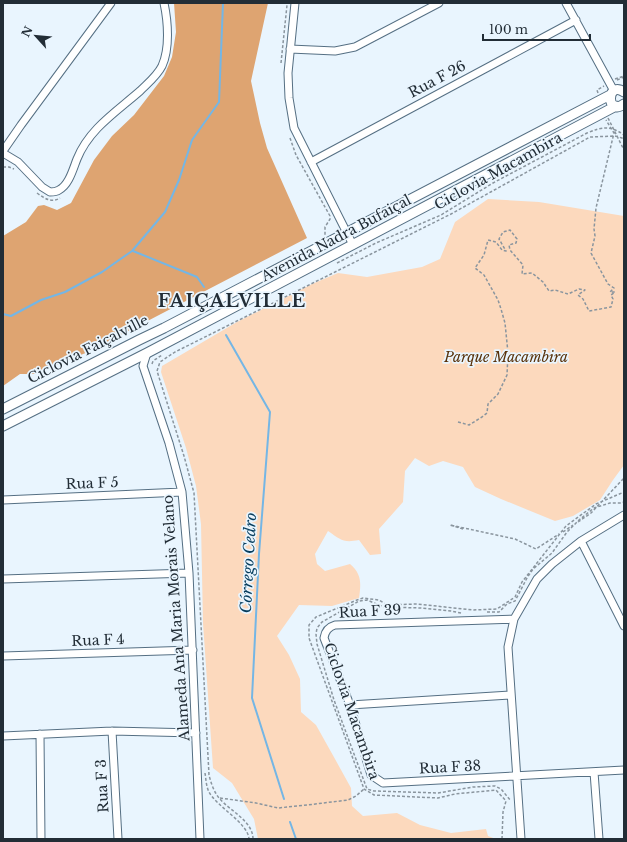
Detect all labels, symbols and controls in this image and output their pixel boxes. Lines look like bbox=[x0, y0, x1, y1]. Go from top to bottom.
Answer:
north arrow bbox=[16, 16, 56, 56]
scale bar bbox=[483, 16, 590, 42]
text: 100 m bbox=[489, 22, 528, 37]
text: N bbox=[19, 23, 36, 39]
street label: Rua F 26 bbox=[405, 56, 469, 102]
street label: Ciclovia Macambira bbox=[431, 128, 565, 214]
street label: Avenida Nadra Bufaiçal bbox=[257, 191, 415, 286]
district label: FAIÇALVILLE bbox=[158, 290, 306, 312]
street label: Ciclovia Faiçalville bbox=[24, 311, 152, 387]
park label: Parque Macambira bbox=[443, 348, 568, 366]
street label: Rua F 5 bbox=[65, 473, 119, 493]
street label: Alameda Ana Maria Morais Velano bbox=[158, 494, 194, 743]
water label: Córrego Cedro bbox=[236, 512, 260, 614]
street label: Rua F 39 bbox=[338, 600, 402, 622]
street label: Rua F 4 bbox=[71, 630, 125, 650]
street label: Ciclovia Macambira bbox=[320, 640, 384, 782]
street label: Rua F 38 bbox=[419, 756, 481, 778]
street label: Rua F 3 bbox=[92, 759, 112, 813]

